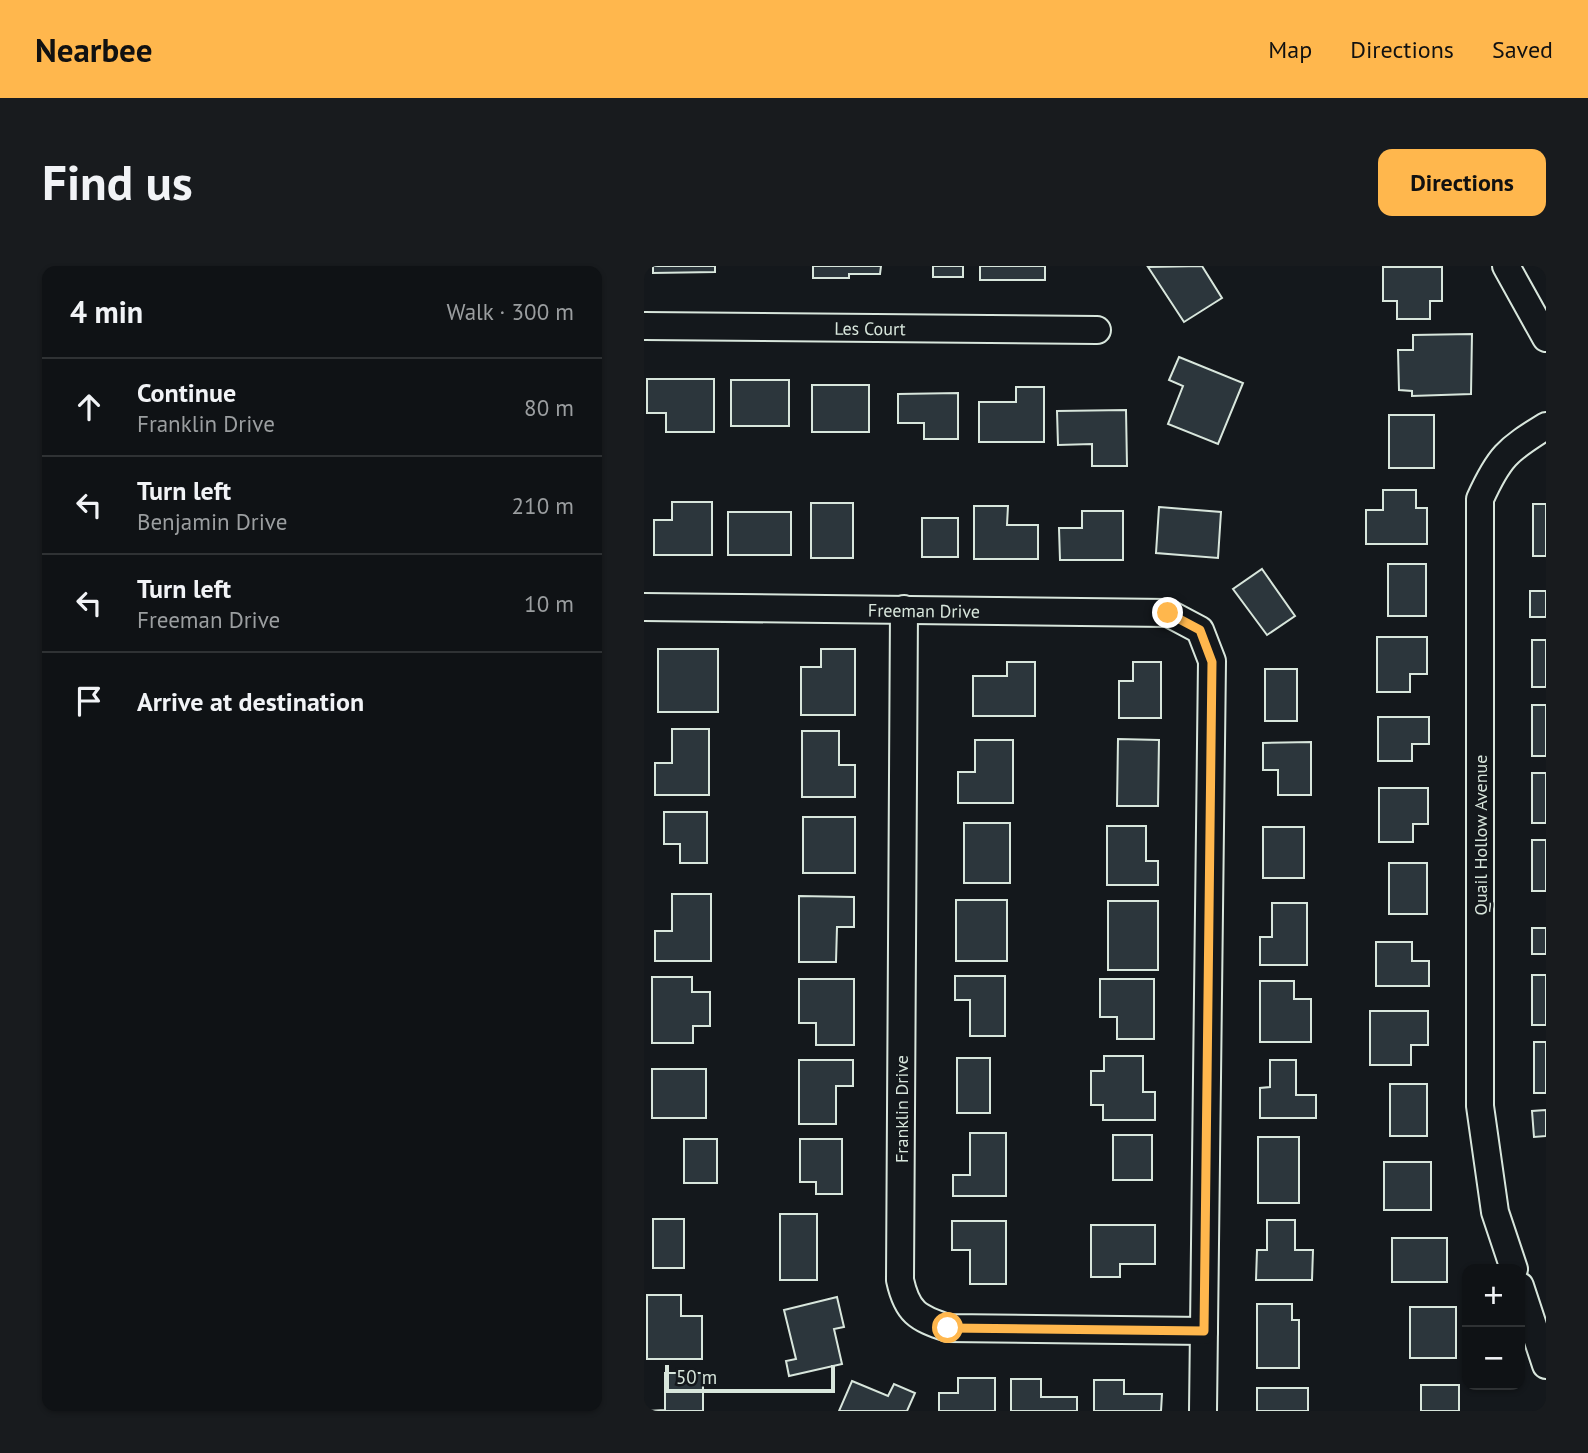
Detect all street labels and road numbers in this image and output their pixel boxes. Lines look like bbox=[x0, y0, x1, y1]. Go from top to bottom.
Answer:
street label: Les Court bbox=[834, 316, 906, 340]
street label: Freeman Drive bbox=[868, 598, 980, 622]
street label: Quail Hollow Avenue bbox=[1469, 755, 1492, 915]
street label: Franklin Drive bbox=[890, 1055, 913, 1163]

